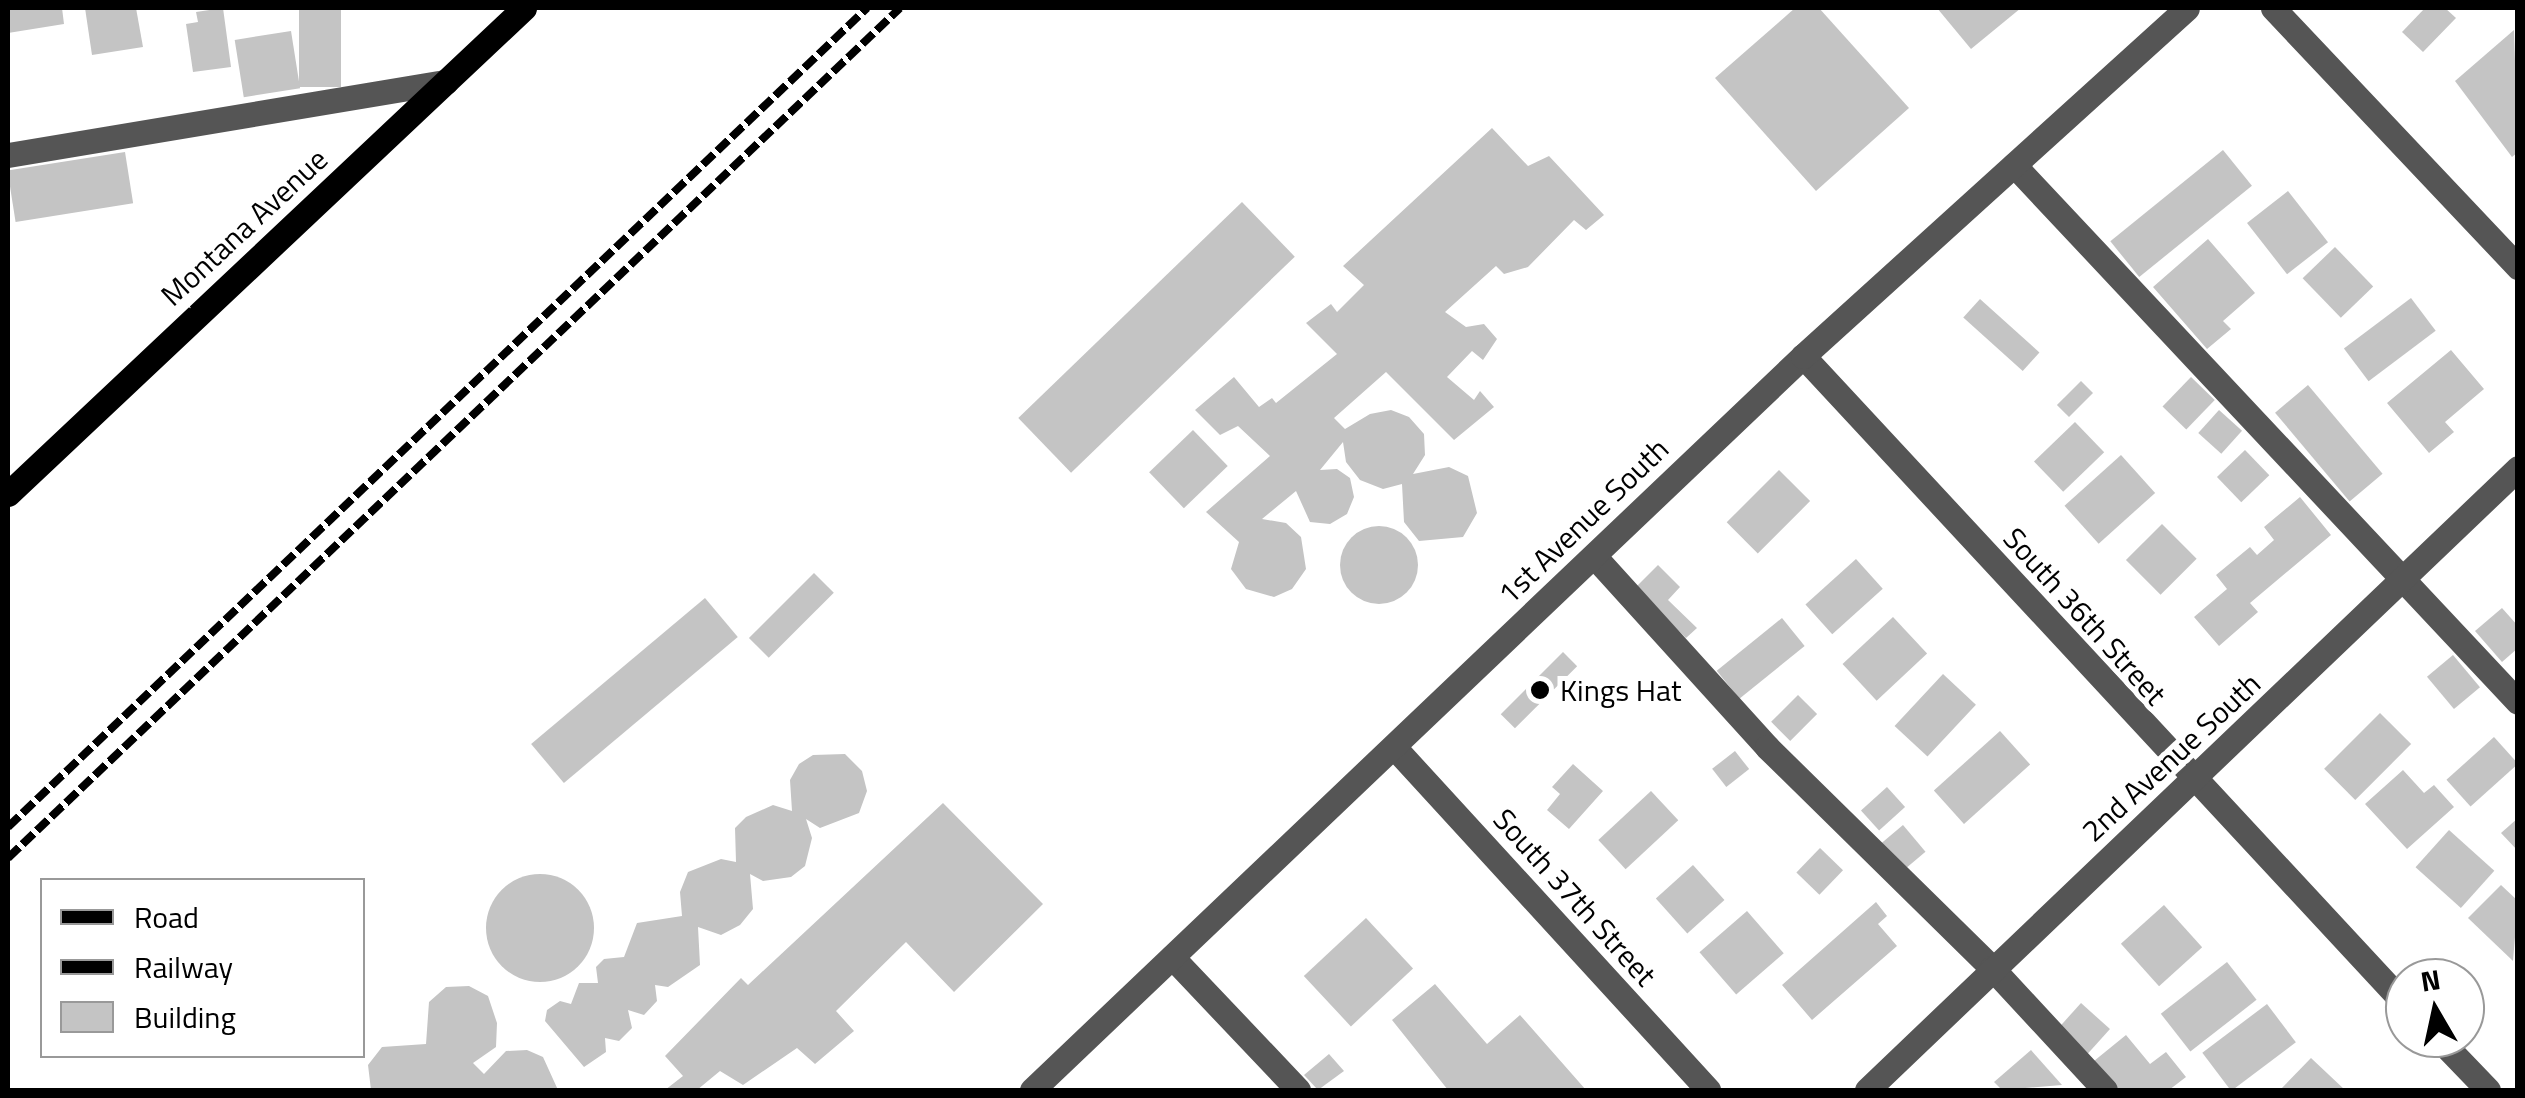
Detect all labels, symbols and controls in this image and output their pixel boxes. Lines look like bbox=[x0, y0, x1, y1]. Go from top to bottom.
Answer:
street label: Montana Avenue bbox=[153, 141, 335, 313]
street label: 1st Avenue South bbox=[1490, 431, 1676, 611]
street label: South 36th Street bbox=[1996, 520, 2174, 712]
street label: 2nd Avenue South bbox=[2074, 665, 2268, 849]
place label: Kings Hat bbox=[1560, 672, 1682, 708]
marker: Kings Hat bbox=[1529, 679, 1551, 701]
street label: South 37th Street bbox=[1486, 801, 1664, 993]
legend bbox=[40, 878, 365, 1058]
text: Road bbox=[134, 894, 199, 940]
text: Railway bbox=[134, 944, 233, 990]
text: N bbox=[2418, 957, 2443, 1003]
north arrow bbox=[2385, 958, 2485, 1058]
text: Building bbox=[134, 994, 236, 1040]

